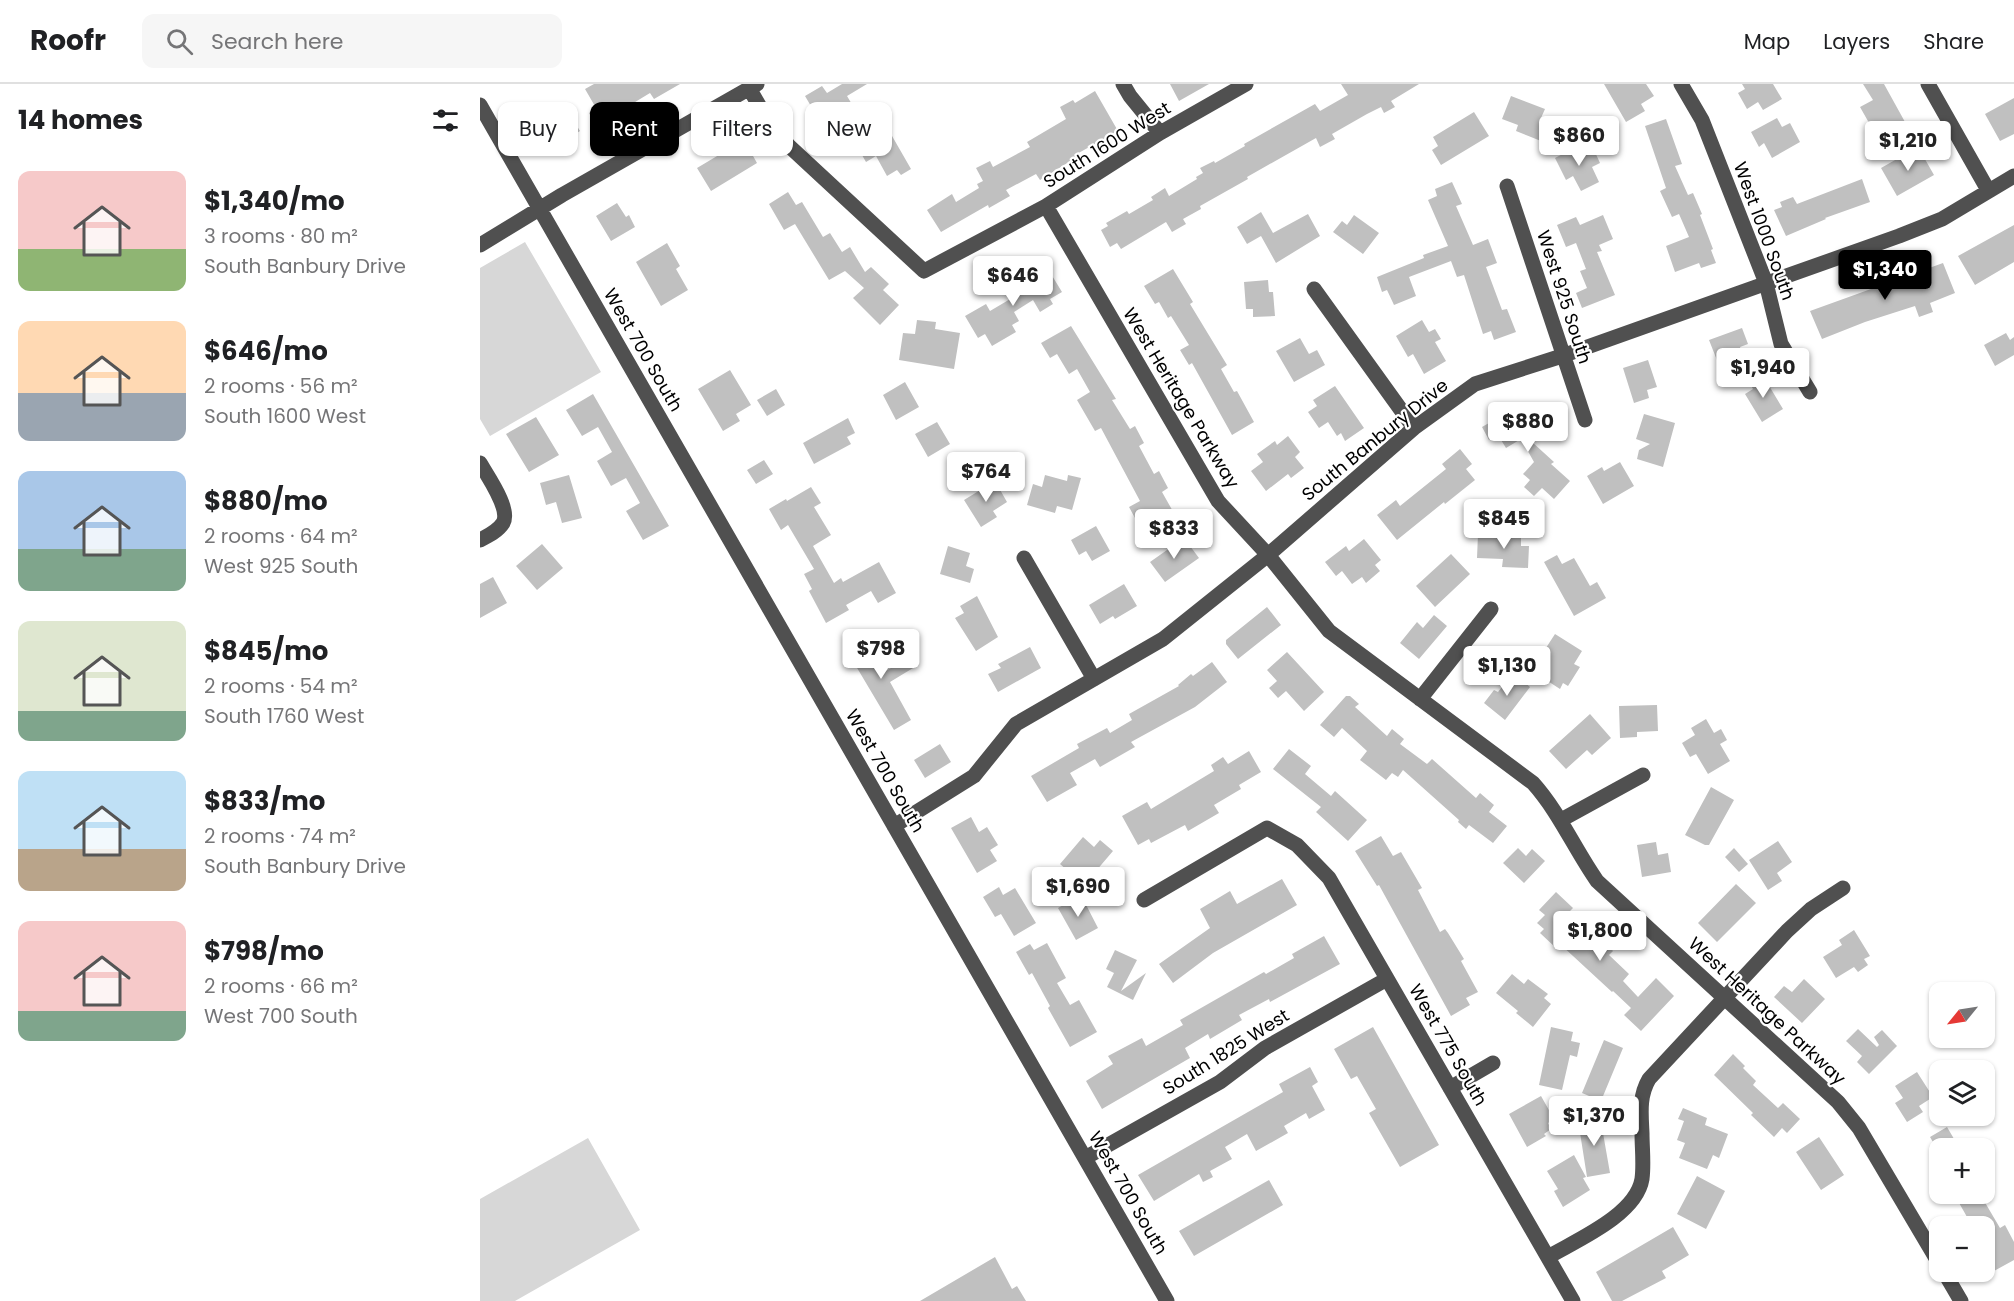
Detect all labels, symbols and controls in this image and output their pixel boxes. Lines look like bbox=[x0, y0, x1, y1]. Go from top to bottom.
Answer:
search box bbox=[142, 14, 562, 68]
text: Roofr bbox=[30, 21, 106, 60]
icon: search bbox=[163, 25, 196, 58]
text: Search here bbox=[211, 26, 344, 57]
text: Map bbox=[1744, 27, 1790, 56]
text: Layers bbox=[1823, 27, 1890, 56]
text: Share bbox=[1923, 27, 1984, 56]
street label: South 1600 West bbox=[1038, 95, 1175, 194]
text: 14 homes bbox=[18, 102, 143, 138]
chip: Buy bbox=[498, 102, 578, 156]
chip: Rent bbox=[590, 102, 679, 156]
chip: Filters bbox=[691, 102, 793, 156]
chip: New bbox=[805, 102, 892, 156]
icon: filters bbox=[429, 104, 462, 137]
pin: $860 bbox=[1543, 116, 1615, 167]
text: $860 bbox=[1553, 121, 1605, 149]
pin: $1,210 bbox=[1859, 121, 1957, 172]
text: $1,210 bbox=[1879, 126, 1937, 154]
street label: West 1000 South bbox=[1728, 158, 1801, 304]
text: $1,340/mo bbox=[204, 183, 345, 219]
icon: home bbox=[66, 195, 138, 267]
text: 3 rooms · 80 m² bbox=[204, 222, 358, 250]
street label: West 925 South bbox=[1531, 227, 1598, 367]
pin: $1,340 bbox=[1836, 250, 1934, 301]
text: South Banbury Drive bbox=[204, 252, 406, 280]
text: $1,340 bbox=[1852, 255, 1918, 283]
pin: $646 bbox=[977, 256, 1049, 307]
text: $646 bbox=[987, 261, 1039, 289]
street label: West 700 South bbox=[598, 284, 689, 416]
street label: West Heritage Parkway bbox=[1117, 303, 1245, 493]
text: $646/mo bbox=[204, 333, 328, 369]
icon: home bbox=[66, 345, 138, 417]
pin: $1,940 bbox=[1714, 348, 1812, 399]
text: $1,940 bbox=[1730, 353, 1796, 381]
text: 2 rooms · 56 m² bbox=[204, 372, 358, 400]
street label: South Banbury Drive bbox=[1296, 373, 1453, 506]
text: South 1600 West bbox=[204, 402, 366, 430]
pin: $880 bbox=[1492, 402, 1564, 453]
text: $880 bbox=[1502, 407, 1554, 435]
pin: $764 bbox=[950, 452, 1022, 503]
text: $764 bbox=[961, 457, 1011, 485]
text: $880/mo bbox=[204, 483, 328, 519]
icon: home bbox=[66, 495, 138, 567]
pin: $845 bbox=[1468, 499, 1540, 550]
text: $845 bbox=[1478, 504, 1530, 532]
pin: $833 bbox=[1138, 509, 1210, 560]
text: $833 bbox=[1149, 514, 1199, 542]
text: 2 rooms · 64 m² bbox=[204, 522, 358, 550]
text: West 925 South bbox=[204, 552, 358, 580]
pin: $798 bbox=[845, 629, 917, 680]
text: $845/mo bbox=[204, 633, 328, 669]
text: $798 bbox=[856, 634, 906, 662]
icon: home bbox=[66, 645, 138, 717]
pin: $1,130 bbox=[1458, 646, 1556, 697]
text: $1,130 bbox=[1477, 651, 1537, 679]
text: 2 rooms · 54 m² bbox=[204, 672, 358, 700]
text: South 1760 West bbox=[204, 702, 364, 730]
street label: West 700 South bbox=[840, 705, 931, 837]
text: $833/mo bbox=[204, 783, 325, 819]
icon: home bbox=[66, 795, 138, 867]
text: 2 rooms · 74 m² bbox=[204, 822, 356, 850]
text: South Banbury Drive bbox=[204, 852, 406, 880]
pin: $1,690 bbox=[1029, 867, 1127, 918]
text: $1,690 bbox=[1046, 872, 1110, 900]
pin: $1,800 bbox=[1551, 911, 1649, 962]
text: $1,800 bbox=[1567, 916, 1633, 944]
street label: West Heritage Parkway bbox=[1683, 931, 1851, 1090]
text: $798/mo bbox=[204, 933, 324, 969]
icon: home bbox=[66, 945, 138, 1017]
text: 2 rooms · 66 m² bbox=[204, 972, 358, 1000]
street label: West 775 South bbox=[1403, 979, 1493, 1110]
north arrow bbox=[1929, 982, 1995, 1048]
map controls bbox=[1929, 982, 1995, 1282]
text: West 700 South bbox=[204, 1002, 358, 1030]
street label: South 1825 West bbox=[1158, 1003, 1294, 1101]
button: layers bbox=[1929, 1060, 1995, 1126]
pin: $1,370 bbox=[1545, 1096, 1643, 1147]
text: $1,370 bbox=[1563, 1101, 1625, 1129]
street label: West 700 South bbox=[1083, 1127, 1174, 1259]
button: + bbox=[1929, 1138, 1995, 1204]
button: − bbox=[1929, 1216, 1995, 1282]

